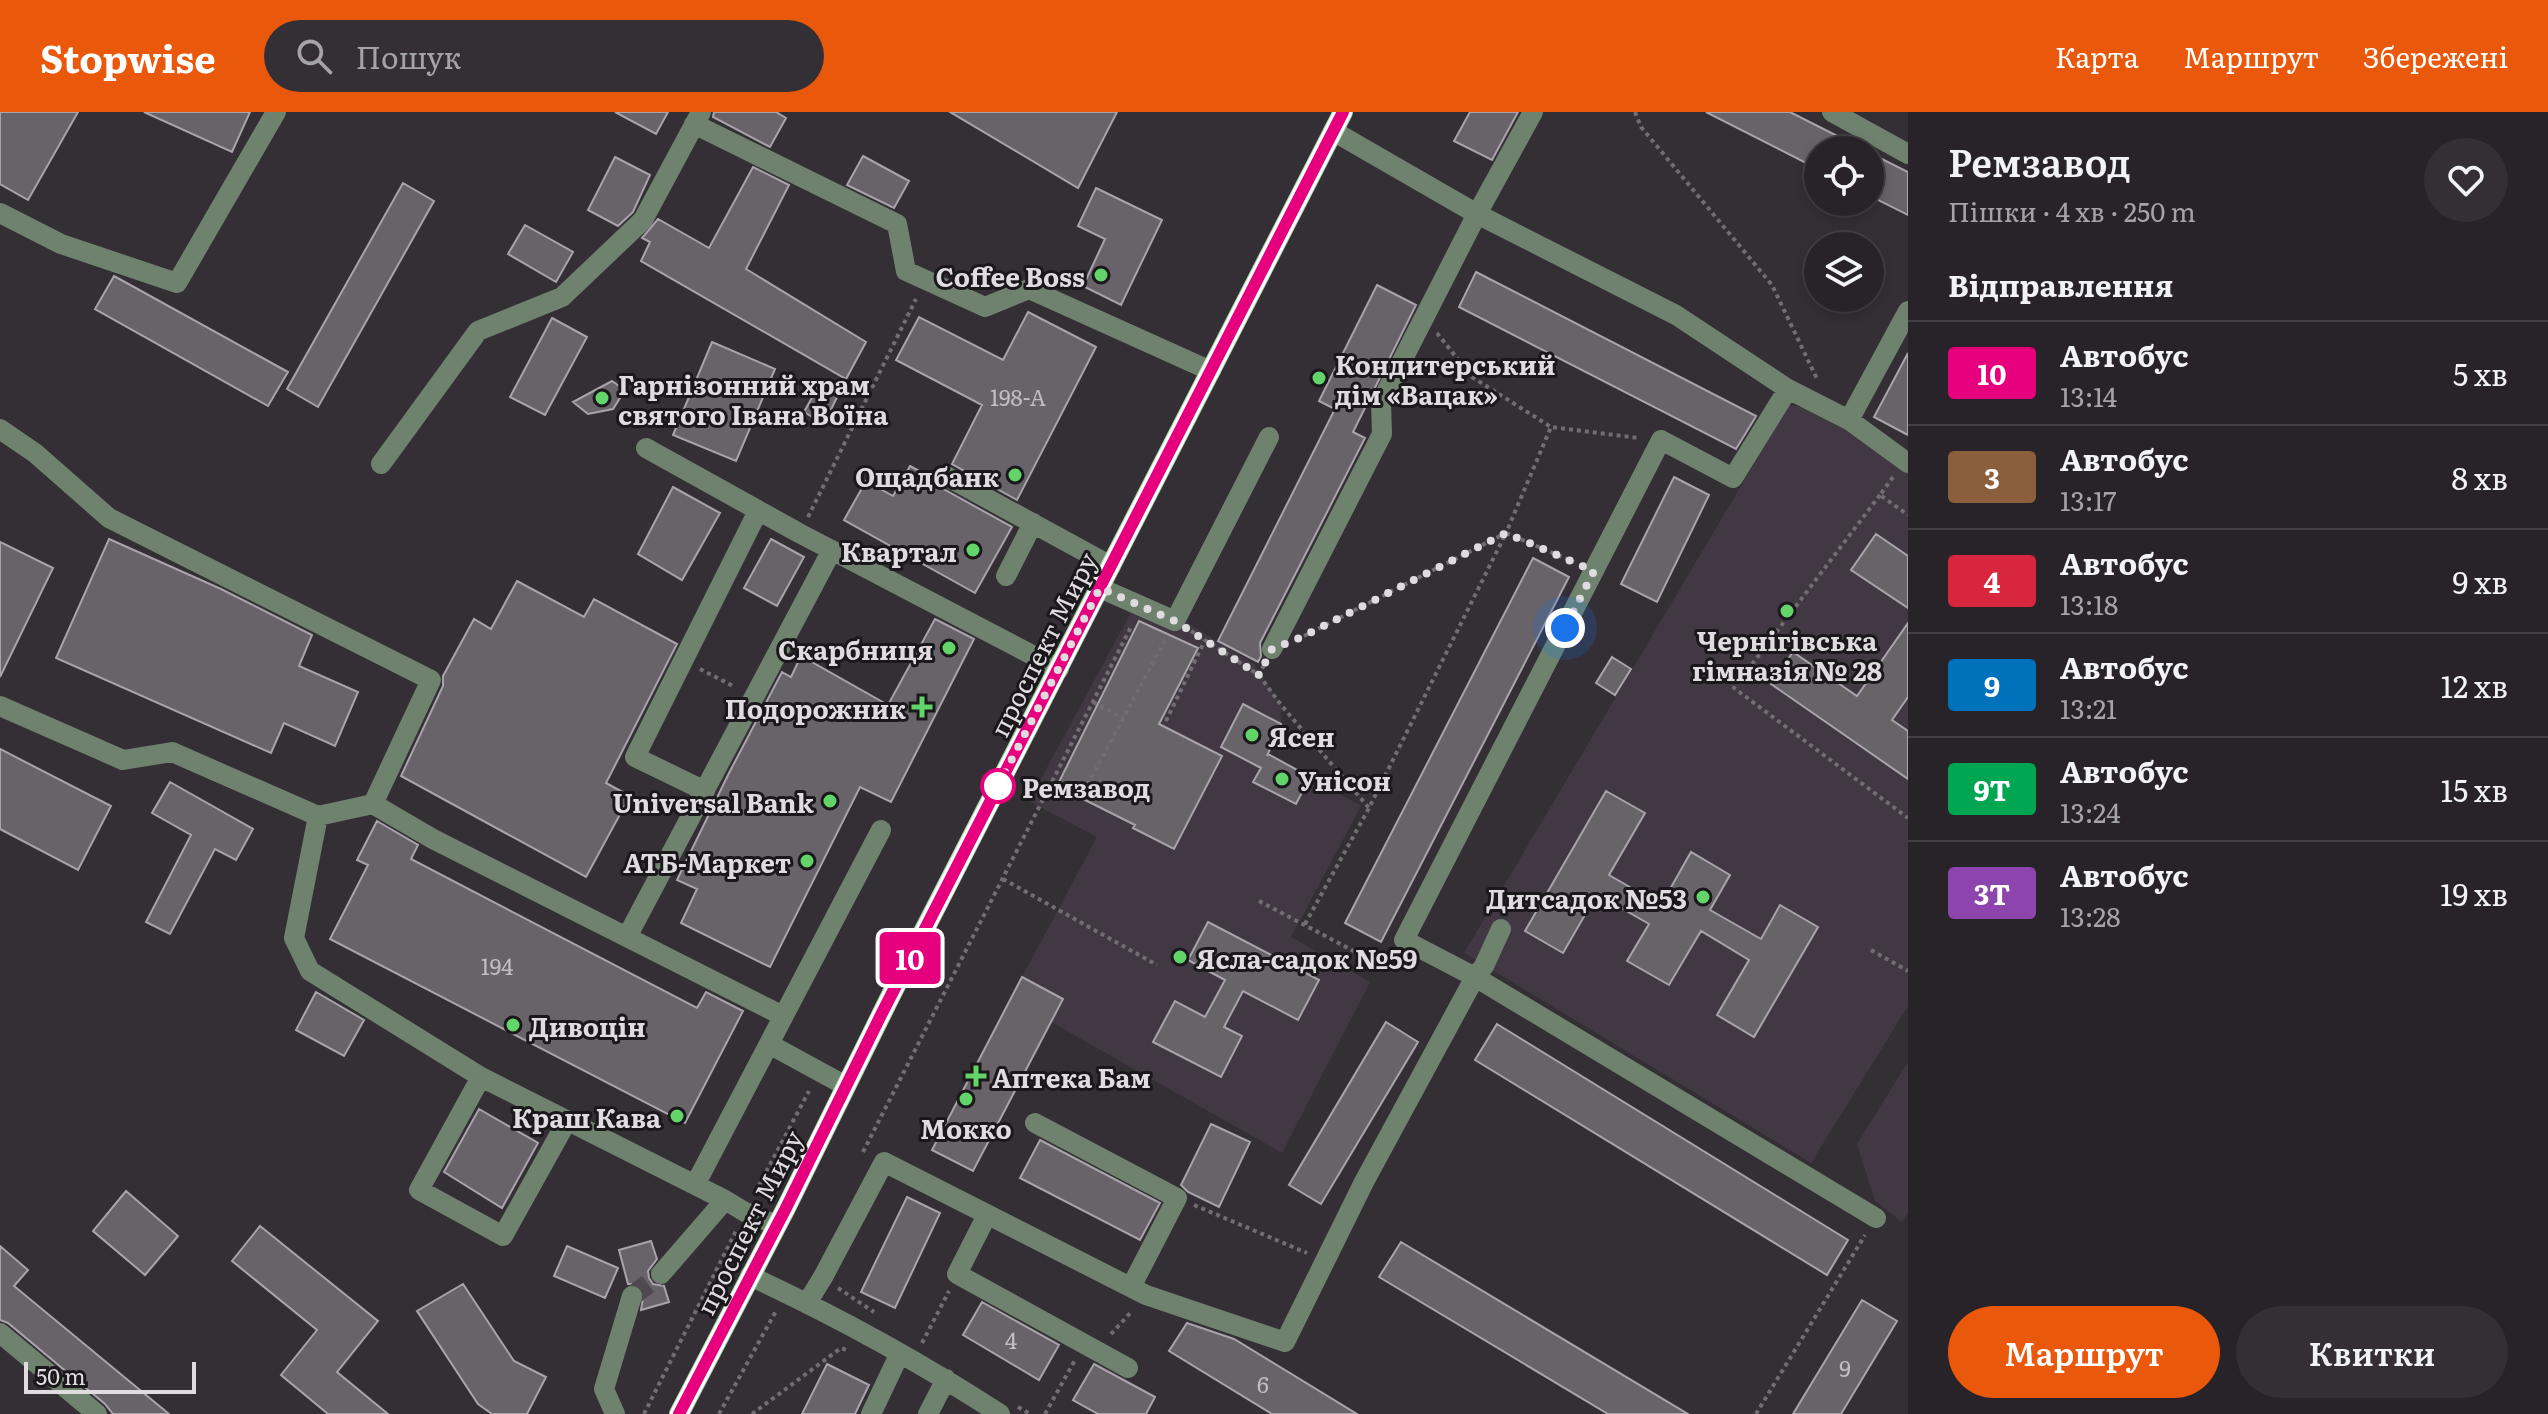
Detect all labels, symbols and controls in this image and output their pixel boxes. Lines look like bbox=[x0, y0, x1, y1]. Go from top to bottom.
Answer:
search box bbox=[264, 20, 824, 92]
text: Stopwise bbox=[40, 28, 216, 85]
icon: search bbox=[292, 34, 336, 78]
text: Пошук bbox=[356, 34, 461, 78]
text: Карта bbox=[2055, 35, 2139, 77]
text: Маршрут bbox=[2183, 35, 2319, 77]
text: Збережені bbox=[2363, 35, 2508, 77]
text: Ремзавод bbox=[1948, 132, 2131, 189]
map controls bbox=[1804, 136, 1884, 312]
button: locate bbox=[1804, 136, 1884, 216]
button: heart bbox=[2424, 138, 2508, 222]
text: Пішки · 4 хв · 250 m bbox=[1948, 191, 2196, 230]
button: layers bbox=[1804, 232, 1884, 312]
place label: Coffee Boss bbox=[935, 256, 1085, 295]
text: Відправлення bbox=[1948, 262, 2173, 306]
marker: Coffee Boss bbox=[1092, 266, 1110, 284]
text: Автобус bbox=[2060, 332, 2189, 376]
place label: Кондитерський дім «Вацак» bbox=[1335, 344, 1555, 413]
text: 5 хв bbox=[2453, 351, 2508, 395]
text: 10 bbox=[1978, 352, 2006, 394]
place label: Гарнізонний храм святого Івана Воїна bbox=[618, 364, 888, 433]
marker: Кондитерський дім «Вацак» bbox=[1310, 369, 1328, 387]
text: 13:14 bbox=[2060, 376, 2117, 415]
house number: 198-А bbox=[990, 380, 1046, 413]
marker: Гарнізонний храм святого Івана Воїна bbox=[593, 389, 611, 407]
text: Автобус bbox=[2060, 436, 2189, 480]
text: 8 хв bbox=[2452, 455, 2508, 499]
place label: Ощадбанк bbox=[855, 456, 999, 495]
text: 3 bbox=[1984, 456, 2000, 498]
marker: Ощадбанк bbox=[1006, 466, 1024, 484]
text: 13:17 bbox=[2060, 480, 2116, 519]
place label: Квартал bbox=[841, 531, 957, 570]
text: Автобус bbox=[2060, 540, 2189, 584]
marker: Квартал bbox=[964, 541, 982, 559]
street label: проспект Миру bbox=[979, 545, 1105, 743]
text: 9 хв bbox=[2452, 559, 2508, 603]
text: 4 bbox=[1984, 560, 2000, 602]
text: 13:18 bbox=[2060, 584, 2118, 623]
marker: Чернігівська гімназія № 28 bbox=[1778, 602, 1796, 620]
your location bbox=[1545, 608, 1585, 648]
place label: Чернігівська гімназія № 28 bbox=[1692, 620, 1882, 689]
place label: Скарбниця bbox=[778, 629, 933, 668]
marker: Скарбниця bbox=[940, 639, 958, 657]
text: Автобус bbox=[2060, 644, 2189, 688]
text: 12 хв bbox=[2441, 663, 2508, 707]
text: 9 bbox=[1984, 664, 2000, 706]
place label: Подорожник bbox=[725, 688, 906, 727]
text: 13:21 bbox=[2060, 688, 2117, 727]
marker: Подорожник bbox=[913, 698, 931, 716]
place label: Ясен bbox=[1268, 716, 1335, 755]
marker: Ясен bbox=[1243, 726, 1261, 744]
text: Автобус bbox=[2060, 748, 2189, 792]
place label: Унісон bbox=[1298, 760, 1391, 799]
place label: Ремзавод bbox=[1022, 767, 1150, 806]
text: 15 хв bbox=[2441, 767, 2508, 811]
text: 9Т bbox=[1973, 768, 2011, 810]
marker: Ремзавод bbox=[981, 769, 1015, 803]
marker: Унісон bbox=[1273, 770, 1291, 788]
place label: Universal Bank bbox=[612, 782, 815, 821]
marker: Universal Bank bbox=[821, 792, 839, 810]
text: 13:24 bbox=[2060, 792, 2121, 831]
place label: АТБ-Маркет bbox=[623, 842, 791, 881]
marker: АТБ-Маркет bbox=[798, 852, 816, 870]
text: Автобус bbox=[2060, 852, 2189, 896]
text: 19 хв bbox=[2440, 871, 2508, 915]
text: 3Т bbox=[1974, 872, 2010, 914]
place label: Дитсадок №53 bbox=[1486, 878, 1687, 917]
marker: Дитсадок №53 bbox=[1694, 888, 1712, 906]
text: 13:28 bbox=[2060, 896, 2121, 935]
line badge: 10 bbox=[874, 932, 946, 984]
text: 10 bbox=[896, 937, 924, 979]
place label: Ясла-садок №59 bbox=[1196, 938, 1417, 977]
marker: Ясла-садок №59 bbox=[1171, 948, 1189, 966]
house number: 194 bbox=[481, 949, 513, 982]
place label: Дивоцін bbox=[529, 1006, 646, 1045]
marker: Дивоцін bbox=[504, 1016, 522, 1034]
place label: Аптека Бам bbox=[992, 1057, 1151, 1096]
marker: Аптека Бам bbox=[967, 1067, 985, 1085]
marker: Мокко bbox=[957, 1090, 975, 1108]
place label: Краш Кава bbox=[512, 1097, 661, 1136]
marker: Краш Кава bbox=[668, 1107, 686, 1125]
place label: Мокко bbox=[920, 1108, 1012, 1147]
street label: проспект Миру bbox=[685, 1123, 811, 1321]
button: Маршрут bbox=[1948, 1306, 2220, 1398]
button: Квитки bbox=[2236, 1306, 2508, 1398]
house number: 4 bbox=[1005, 1323, 1017, 1356]
house number: 9 bbox=[1839, 1351, 1851, 1384]
scale bar bbox=[24, 1358, 196, 1394]
text: 50 m bbox=[36, 1359, 86, 1392]
house number: 6 bbox=[1257, 1367, 1269, 1400]

